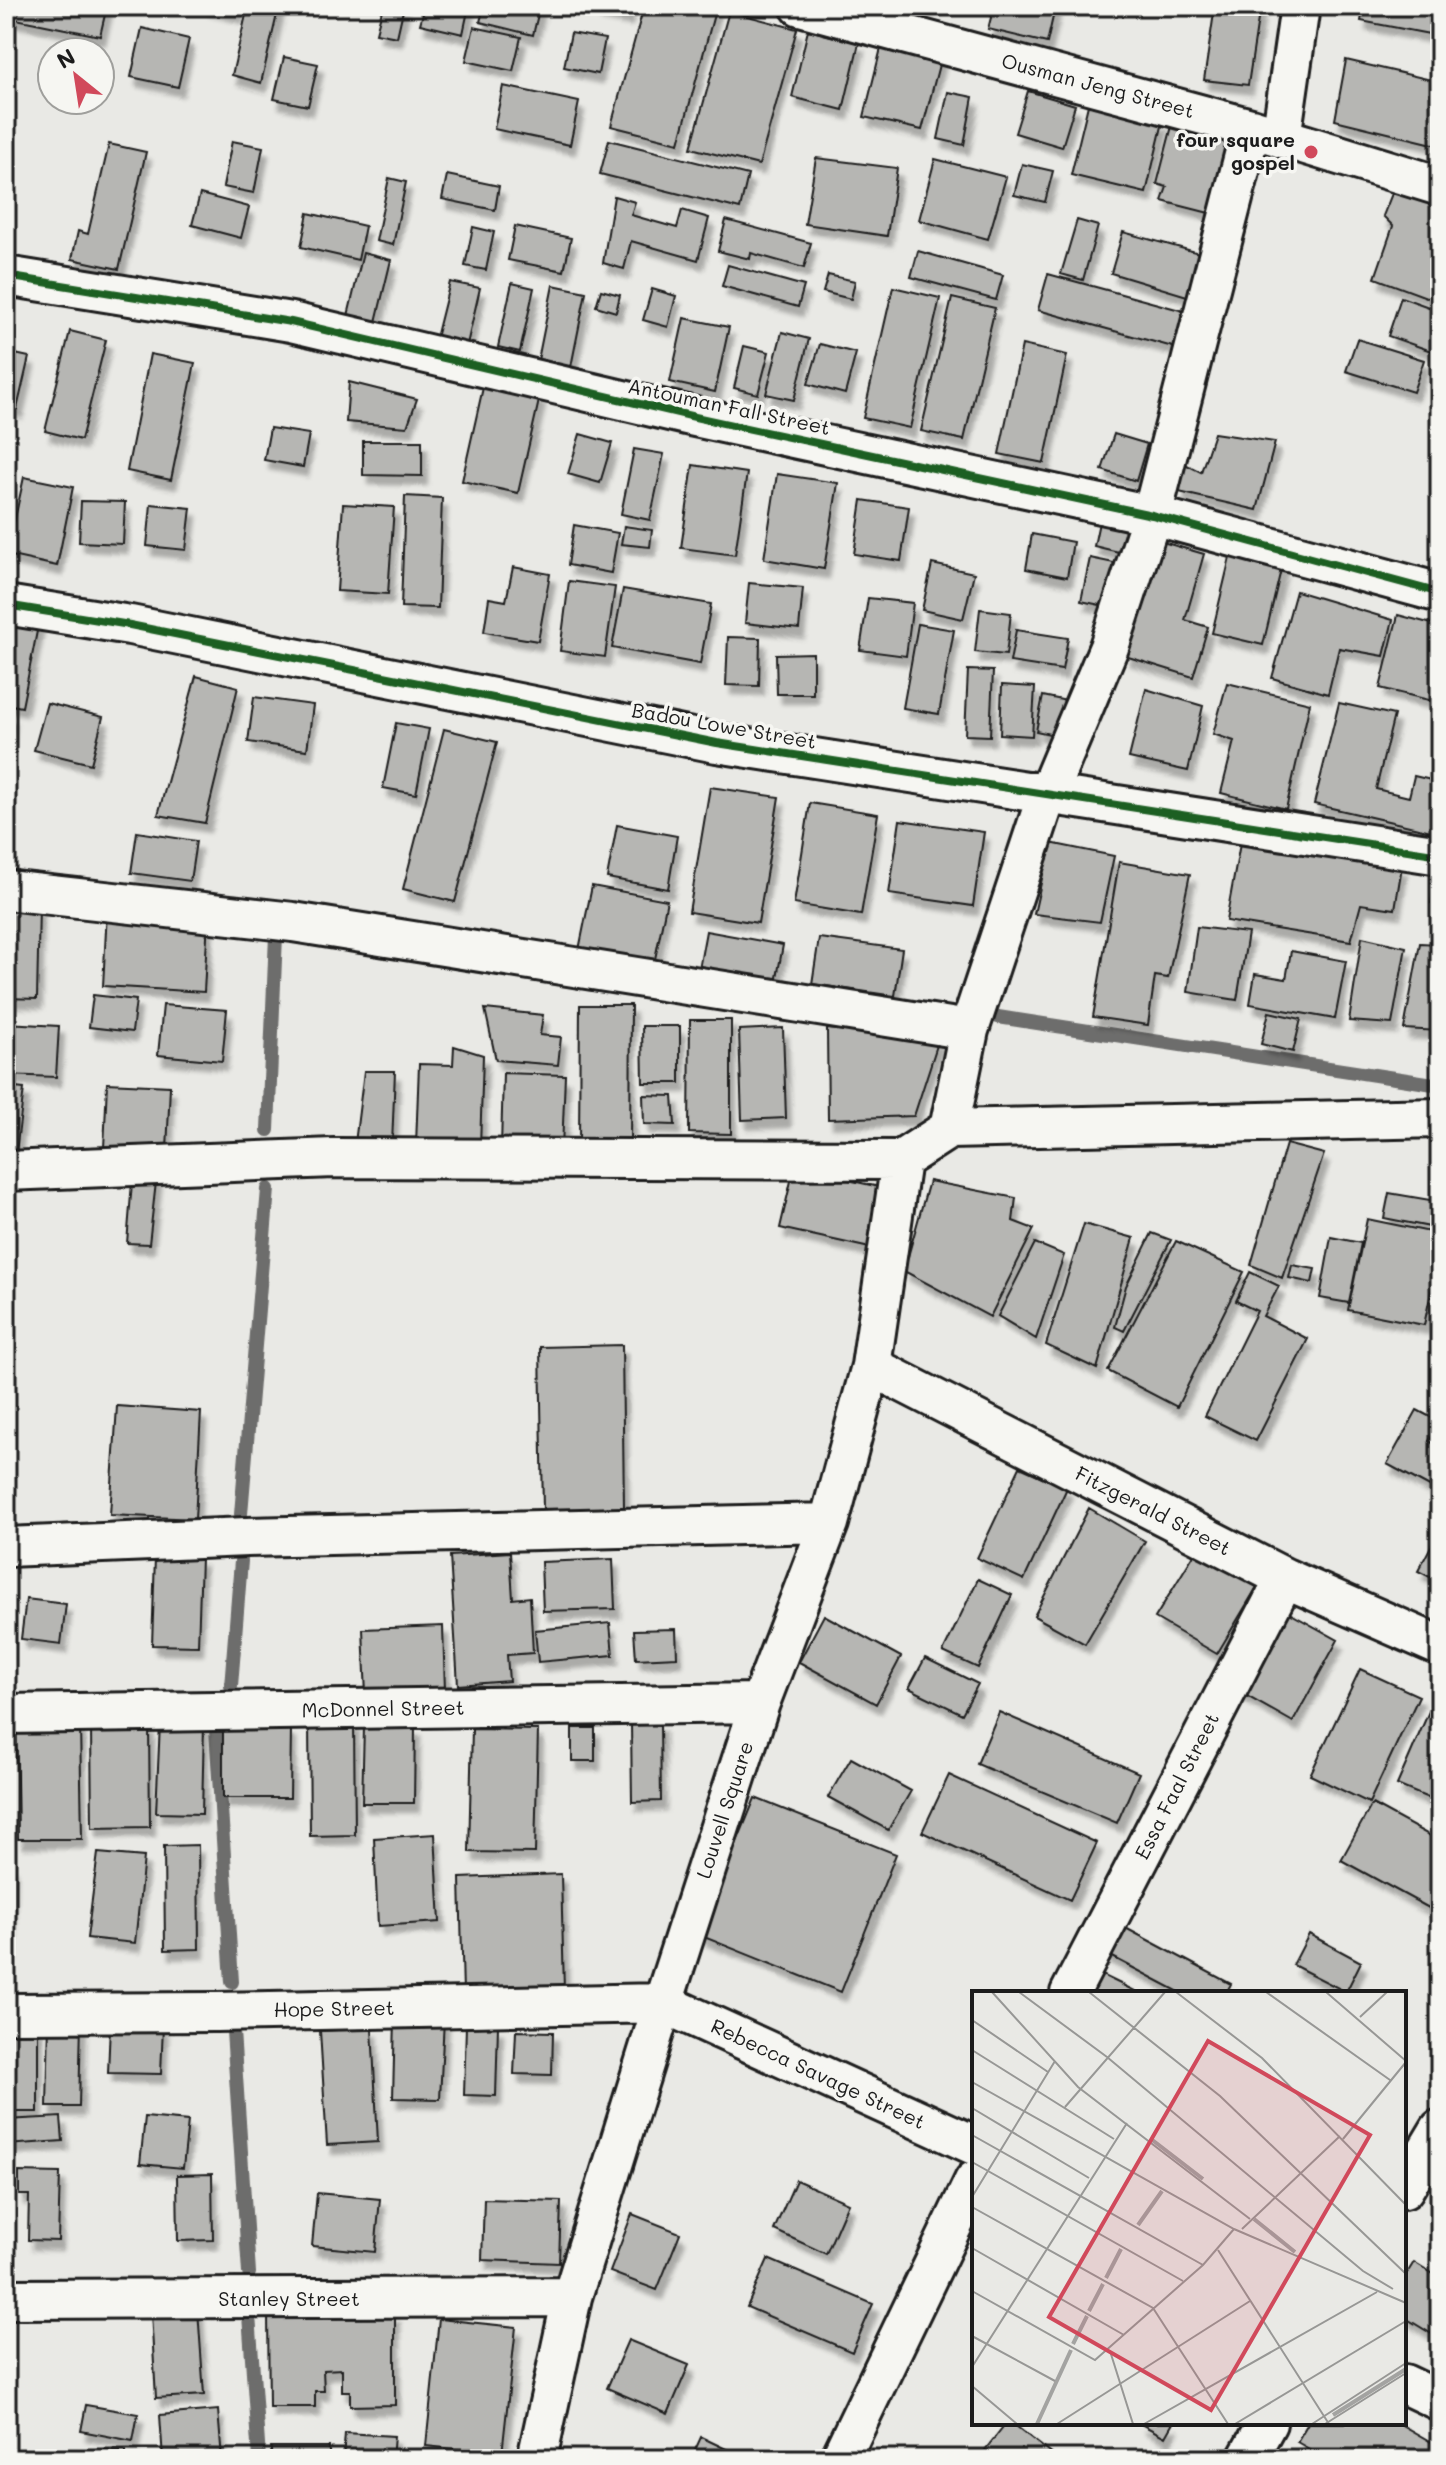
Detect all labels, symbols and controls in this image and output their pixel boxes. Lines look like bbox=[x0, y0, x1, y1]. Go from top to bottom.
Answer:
north arrow bbox=[36, 36, 116, 116]
text: N bbox=[51, 42, 80, 75]
street label: Ousman Jeng Street bbox=[999, 47, 1197, 123]
place label: four square gospel bbox=[1176, 126, 1295, 175]
marker: four square gospel bbox=[1302, 143, 1320, 161]
street label: Antouman Fall Street bbox=[626, 372, 833, 440]
street label: Badou Lowe Street bbox=[630, 696, 819, 754]
street label: Fitzgerald Street bbox=[1071, 1460, 1236, 1561]
street label: McDonnel Street bbox=[301, 1694, 465, 1722]
street label: Essa Faal Street bbox=[1128, 1708, 1224, 1863]
street label: Louvell Square bbox=[690, 1738, 758, 1882]
inset map bbox=[972, 1991, 1406, 2425]
street label: Hope Street bbox=[273, 1994, 395, 2022]
street label: Rebecca Savage Street bbox=[707, 2012, 930, 2134]
street label: Stanley Street bbox=[218, 2285, 360, 2311]

